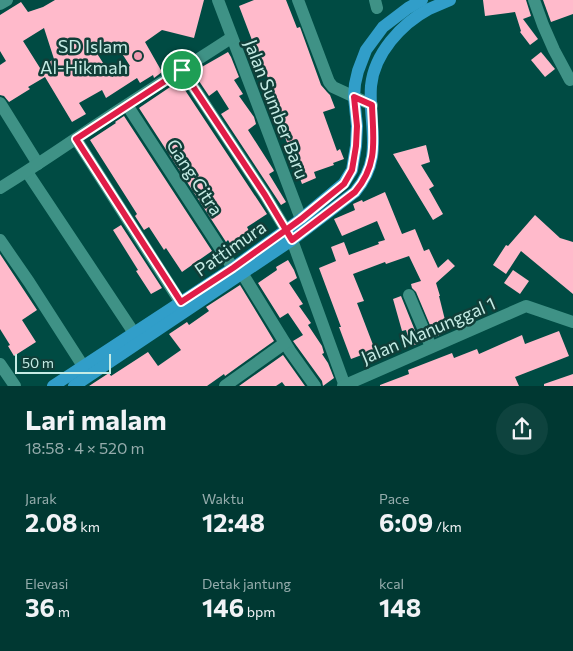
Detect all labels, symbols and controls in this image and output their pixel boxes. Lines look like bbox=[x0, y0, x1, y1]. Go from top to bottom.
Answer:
place label: SD Islam Al-Hikmah bbox=[40, 35, 128, 78]
street label: Jalan Sumber Baru bbox=[240, 36, 314, 182]
pin bbox=[161, 49, 203, 91]
marker: SD Islam Al-Hikmah bbox=[132, 50, 144, 62]
icon: arrive bbox=[168, 56, 196, 84]
street label: Gang Citra bbox=[162, 135, 228, 219]
street label: Pattimura bbox=[190, 215, 270, 281]
street label: Jalan Manunggal 1 bbox=[357, 292, 499, 368]
scale bar bbox=[15, 351, 111, 374]
text: 50 m bbox=[22, 354, 54, 371]
text: Lari malam bbox=[25, 402, 167, 436]
button: share bbox=[496, 403, 548, 455]
text: 18:58 · 4 × 520 m bbox=[25, 438, 144, 457]
text: Jarak bbox=[25, 490, 57, 507]
text: Waktu bbox=[202, 490, 244, 507]
text: Pace bbox=[379, 490, 409, 507]
text: 2.08 bbox=[25, 507, 78, 537]
text: 12:48 bbox=[202, 507, 265, 537]
text: 6:09 bbox=[379, 507, 433, 537]
text: km bbox=[78, 518, 100, 535]
text: /km bbox=[433, 518, 462, 535]
text: Elevasi bbox=[25, 575, 68, 592]
text: Detak jantung bbox=[202, 575, 291, 592]
text: kcal bbox=[379, 575, 404, 592]
text: 36 bbox=[25, 592, 55, 622]
text: 146 bbox=[202, 592, 244, 622]
text: 148 bbox=[379, 592, 421, 622]
text: m bbox=[55, 603, 70, 620]
text: bpm bbox=[244, 603, 276, 620]

